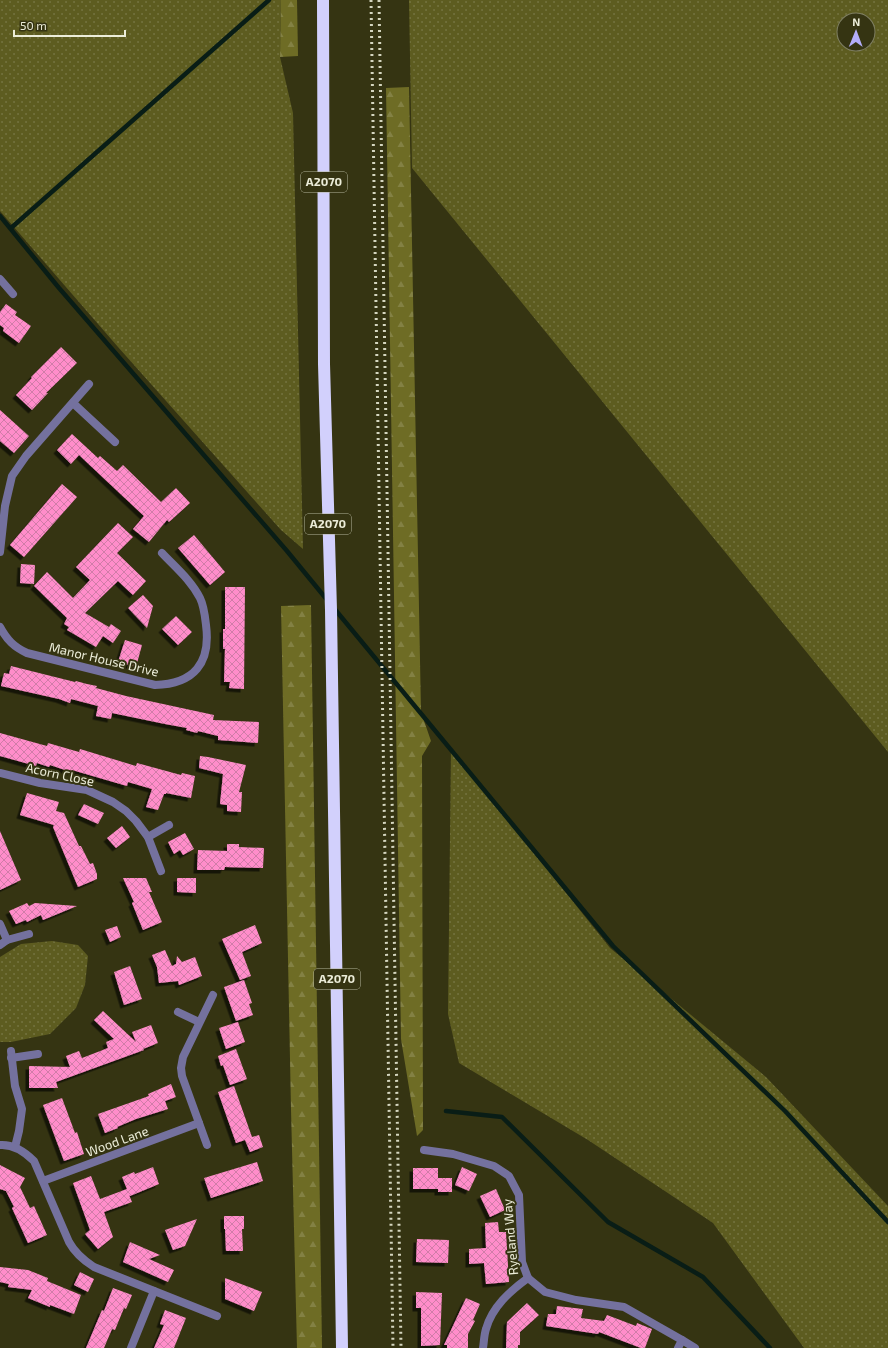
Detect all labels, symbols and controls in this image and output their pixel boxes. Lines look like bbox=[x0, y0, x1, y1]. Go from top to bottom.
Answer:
scale bar bbox=[14, 12, 125, 38]
north arrow bbox=[836, 12, 876, 52]
text: N bbox=[852, 15, 860, 28]
text: 50 m bbox=[20, 18, 47, 32]
road number: A2070 bbox=[301, 172, 347, 192]
road number: A2070 bbox=[305, 514, 351, 534]
street label: Manor House Drive bbox=[48, 639, 160, 679]
street label: Acorn Close bbox=[24, 759, 96, 789]
road number: A2070 bbox=[314, 969, 360, 989]
street label: Wood Lane bbox=[83, 1122, 151, 1160]
street label: Ryeland Way bbox=[499, 1198, 521, 1276]

